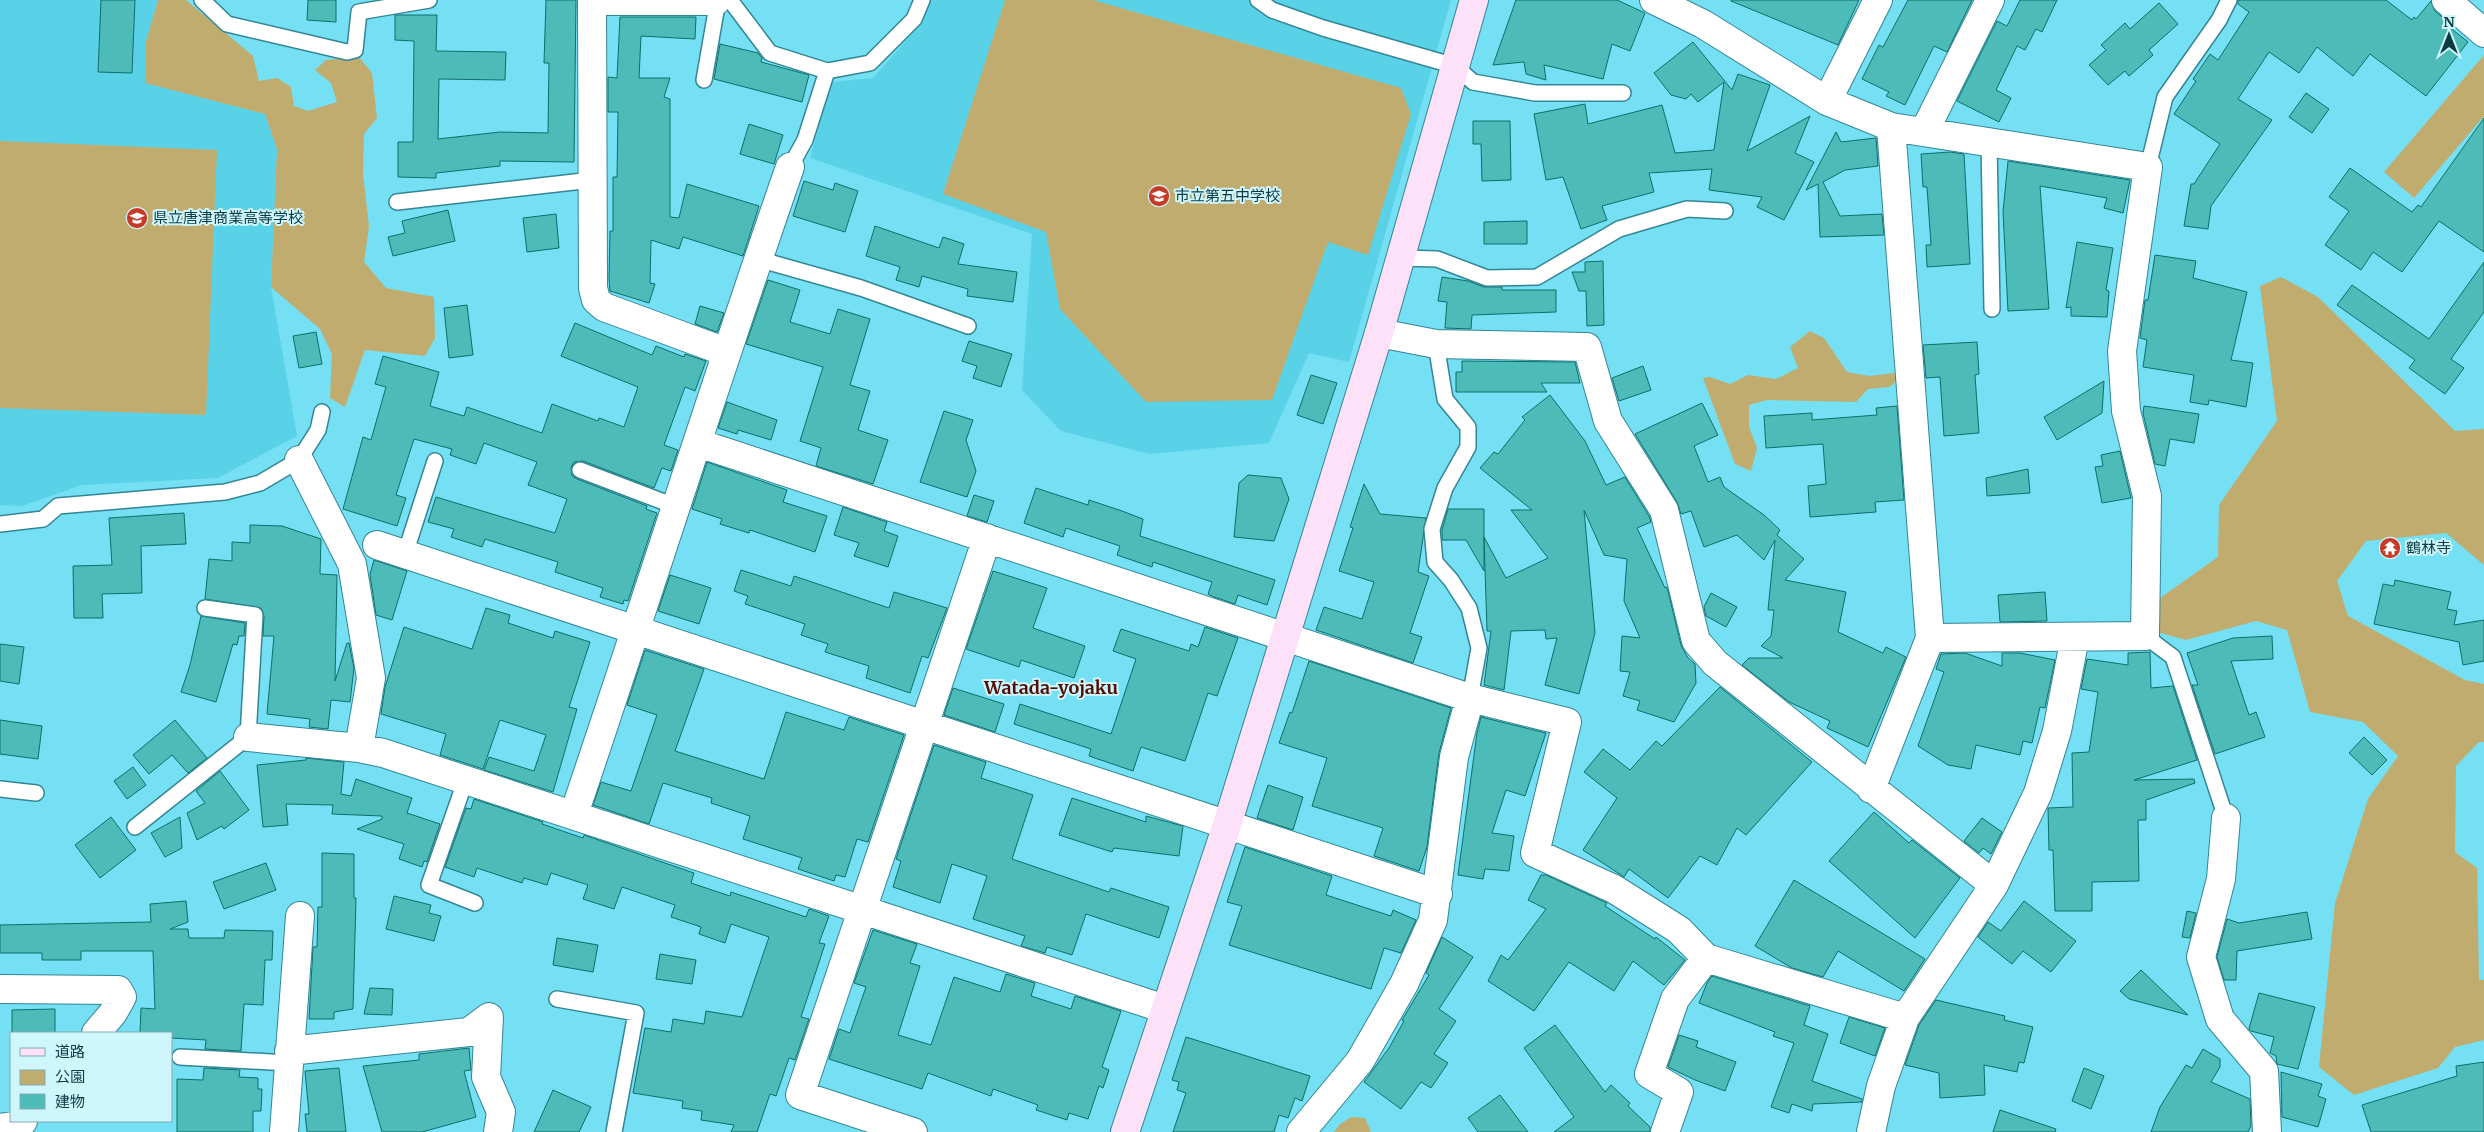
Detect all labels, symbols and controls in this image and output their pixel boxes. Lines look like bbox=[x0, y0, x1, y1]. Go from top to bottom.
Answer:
north arrow bbox=[2424, 10, 2474, 60]
text: N bbox=[2443, 13, 2455, 31]
school or university icon: 市立第五中学校 bbox=[1147, 184, 1171, 208]
place label: 市立第五中学校 bbox=[1175, 186, 1280, 205]
school or university icon: 県立唐津商業高等学校 bbox=[125, 206, 149, 230]
place label: 県立唐津商業高等学校 bbox=[153, 208, 303, 227]
temple icon: 鶴林寺 bbox=[2378, 536, 2402, 560]
place label: 鶴林寺 bbox=[2406, 538, 2451, 557]
district label: Watada-yojaku bbox=[983, 676, 1118, 699]
legend bbox=[10, 1032, 172, 1122]
text: 道路 bbox=[55, 1042, 85, 1061]
text: 公園 bbox=[55, 1067, 85, 1086]
text: 建物 bbox=[55, 1092, 85, 1111]

